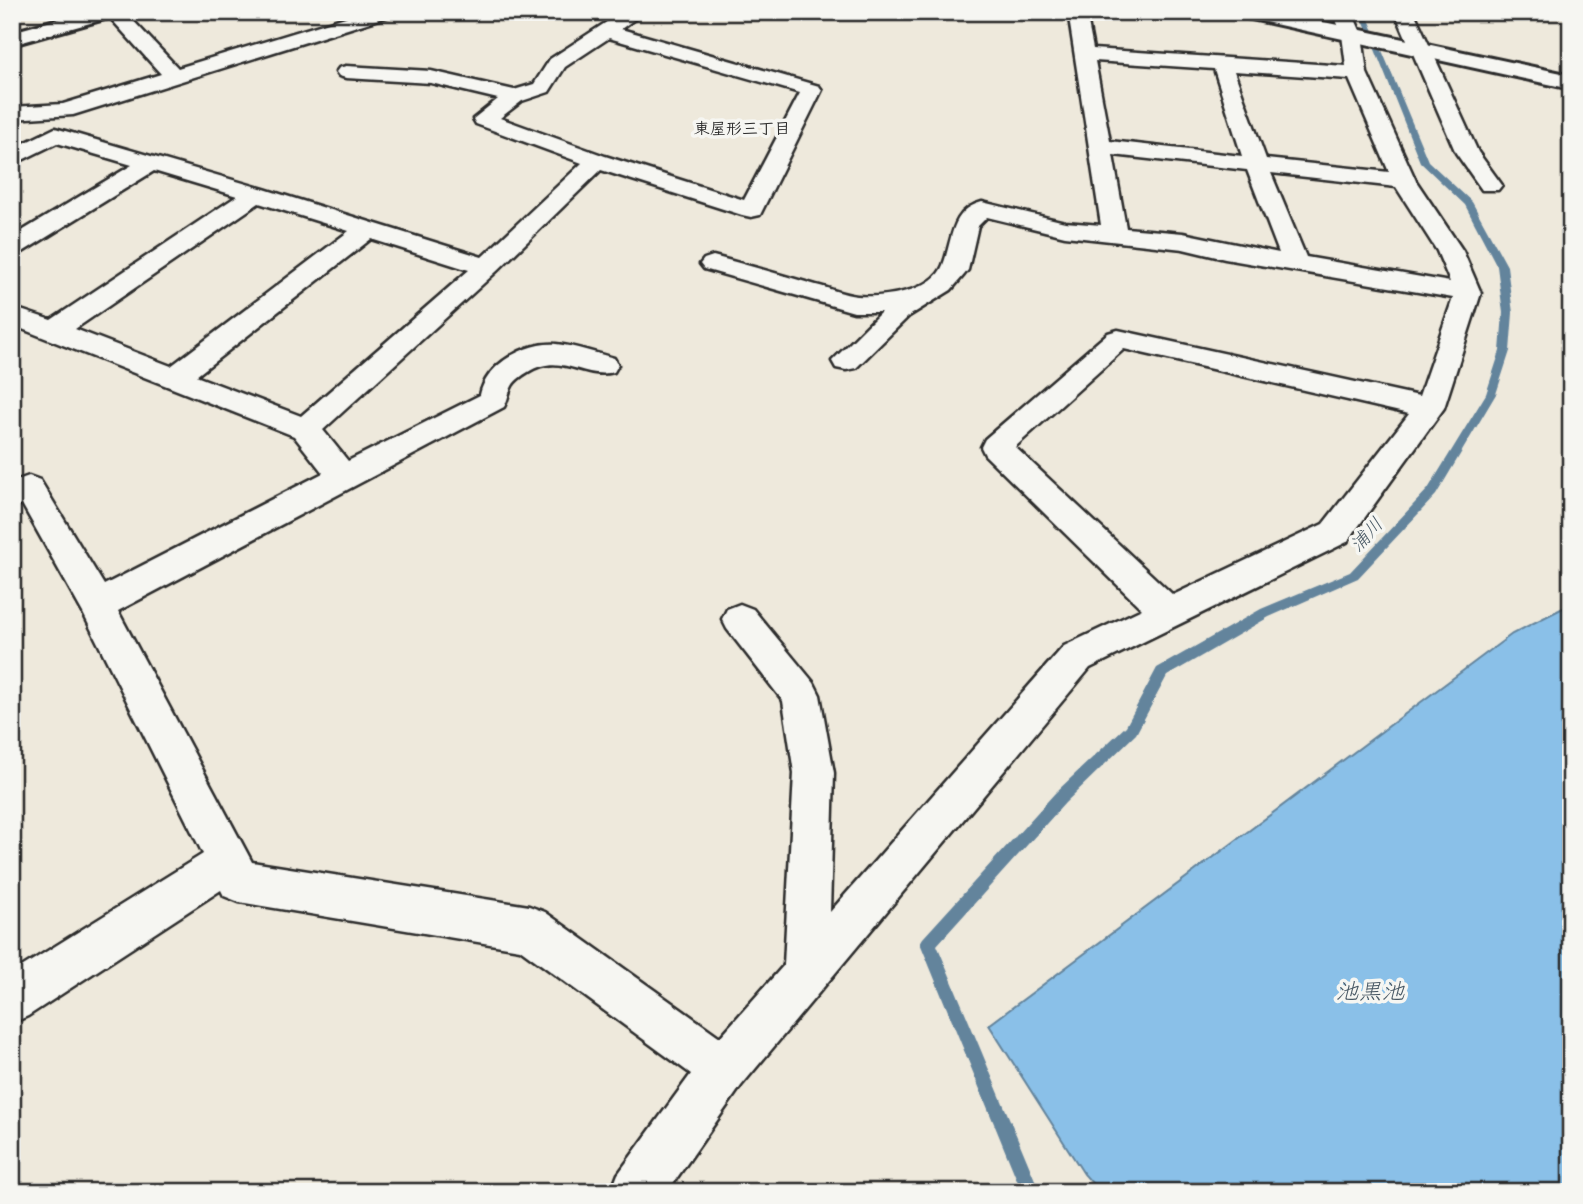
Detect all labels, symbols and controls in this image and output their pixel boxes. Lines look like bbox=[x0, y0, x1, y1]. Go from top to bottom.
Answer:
district label: 東屋形三丁目 bbox=[694, 118, 790, 139]
water label: 浦川 bbox=[1344, 512, 1388, 557]
water label: 池黒池 bbox=[1336, 976, 1406, 1006]

